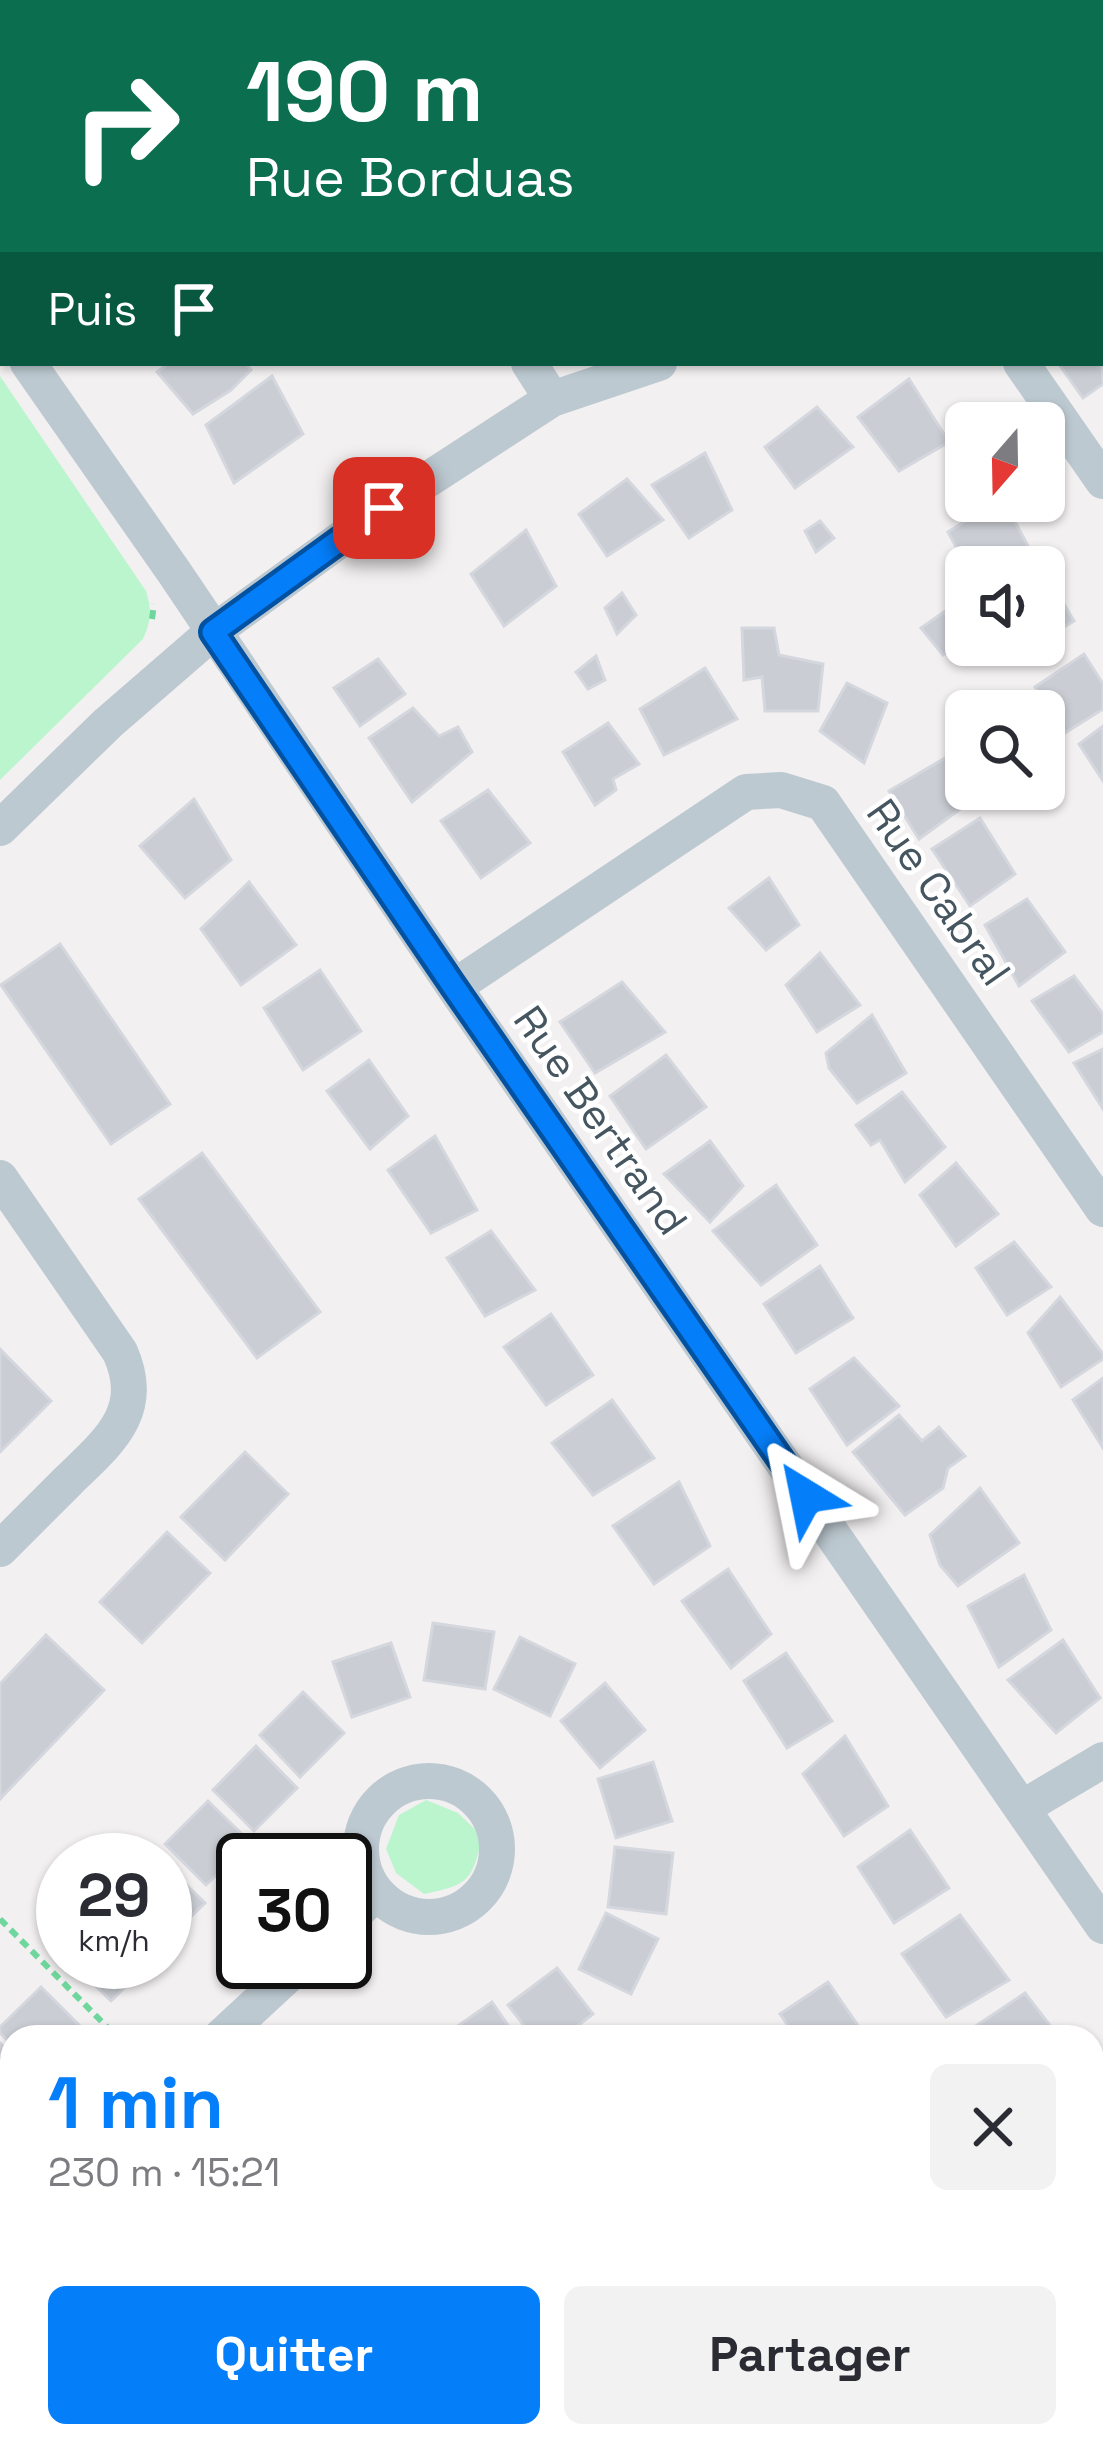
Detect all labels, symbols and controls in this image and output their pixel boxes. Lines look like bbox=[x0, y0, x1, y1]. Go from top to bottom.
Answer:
text: 190 m bbox=[246, 38, 483, 146]
icon: right bbox=[48, 48, 204, 204]
text: Rue Borduas bbox=[246, 143, 575, 212]
icon: arrive bbox=[161, 276, 227, 342]
text: Puis bbox=[48, 281, 137, 338]
north arrow bbox=[945, 402, 1065, 522]
map controls bbox=[945, 402, 1065, 810]
pin bbox=[333, 457, 435, 559]
icon: arrive bbox=[351, 475, 417, 541]
button: sound bbox=[945, 546, 1065, 666]
button: search bbox=[945, 690, 1065, 810]
street label: Rue Cabral bbox=[855, 789, 1022, 996]
street label: Rue Bertrand bbox=[502, 995, 699, 1245]
position arrow bbox=[743, 1433, 869, 1559]
speed limit sign: 30 bbox=[216, 1833, 372, 1989]
text: 29 bbox=[78, 1857, 150, 1934]
text: km/h bbox=[78, 1921, 150, 1960]
text: 1 min bbox=[48, 2057, 224, 2149]
button: close bbox=[930, 2064, 1056, 2190]
text: 230 m · 15:21 bbox=[48, 2148, 280, 2197]
button: Quitter bbox=[48, 2286, 540, 2424]
button: Partager bbox=[564, 2286, 1056, 2424]

